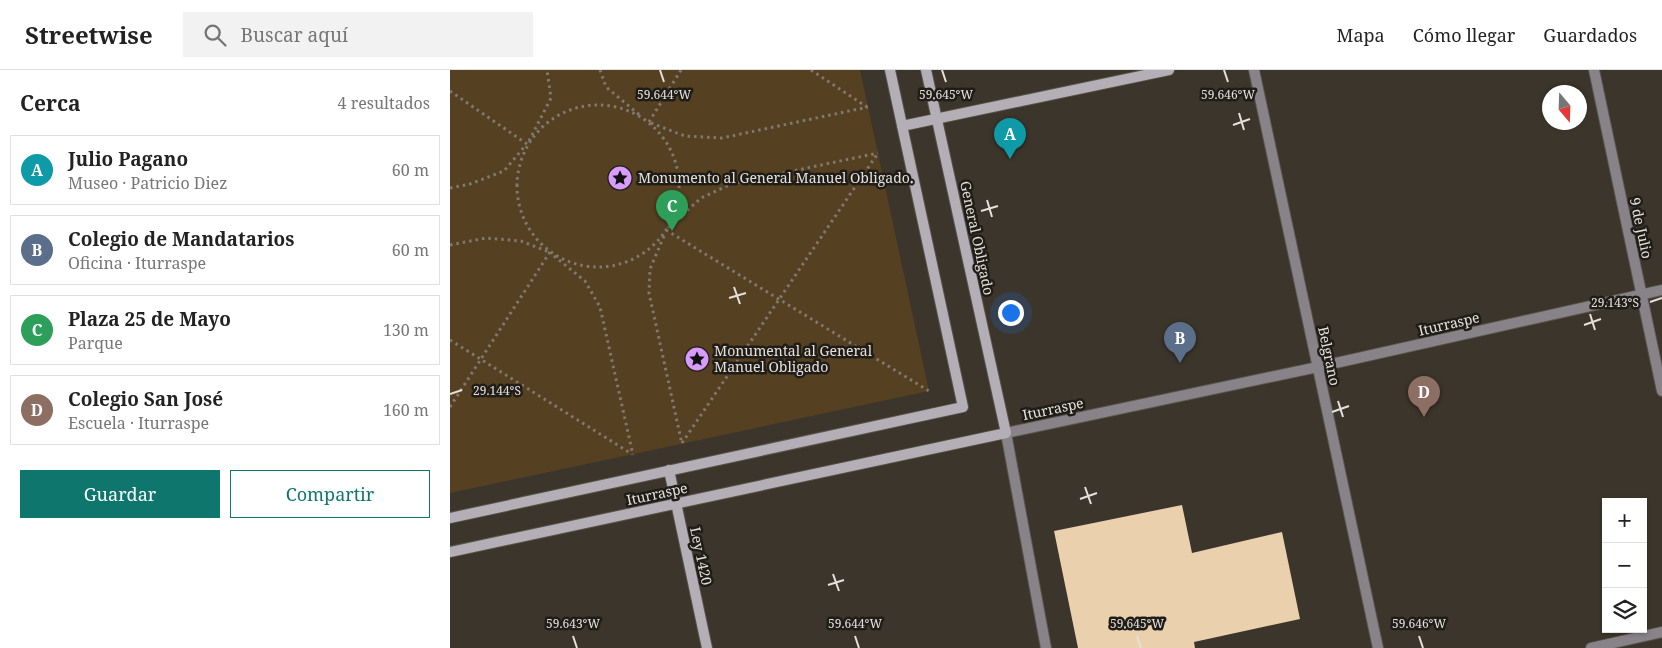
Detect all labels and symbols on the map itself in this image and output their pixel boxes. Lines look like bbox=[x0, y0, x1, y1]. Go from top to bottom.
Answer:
north arrow bbox=[1542, 85, 1587, 130]
text: 59.644°W bbox=[637, 86, 691, 103]
text: 59.645°W bbox=[919, 86, 973, 103]
text: 59.646°W bbox=[1201, 86, 1255, 103]
pin: A bbox=[994, 118, 1026, 159]
place icon: Monumento al General Manuel Obligado. bbox=[607, 165, 633, 191]
place label: Monumento al General Manuel Obligado. bbox=[638, 168, 913, 187]
street label: General Obligado bbox=[956, 179, 999, 297]
pin: C bbox=[656, 190, 688, 231]
street label: 9 de Julio bbox=[1626, 196, 1657, 260]
text: 29.143°S bbox=[1591, 294, 1639, 311]
your location bbox=[998, 300, 1024, 326]
street label: Iturraspe bbox=[1416, 307, 1481, 340]
pin: B bbox=[1164, 322, 1196, 363]
street label: Belgrano bbox=[1314, 325, 1345, 387]
place label: Monumental al General Manuel Obligado bbox=[714, 341, 873, 376]
place icon: Monumental al General Manuel Obligado bbox=[684, 346, 710, 372]
pin: D bbox=[1408, 376, 1440, 417]
text: 29.144°S bbox=[473, 382, 521, 399]
street label: Iturraspe bbox=[1021, 393, 1085, 424]
street label: Iturraspe bbox=[625, 478, 689, 509]
street label: Ley 1420 bbox=[686, 525, 717, 587]
text: 59.643°W bbox=[546, 615, 600, 632]
text: 59.644°W bbox=[828, 615, 882, 632]
text: 59.645°W bbox=[1110, 615, 1164, 632]
text: 59.646°W bbox=[1392, 615, 1446, 632]

